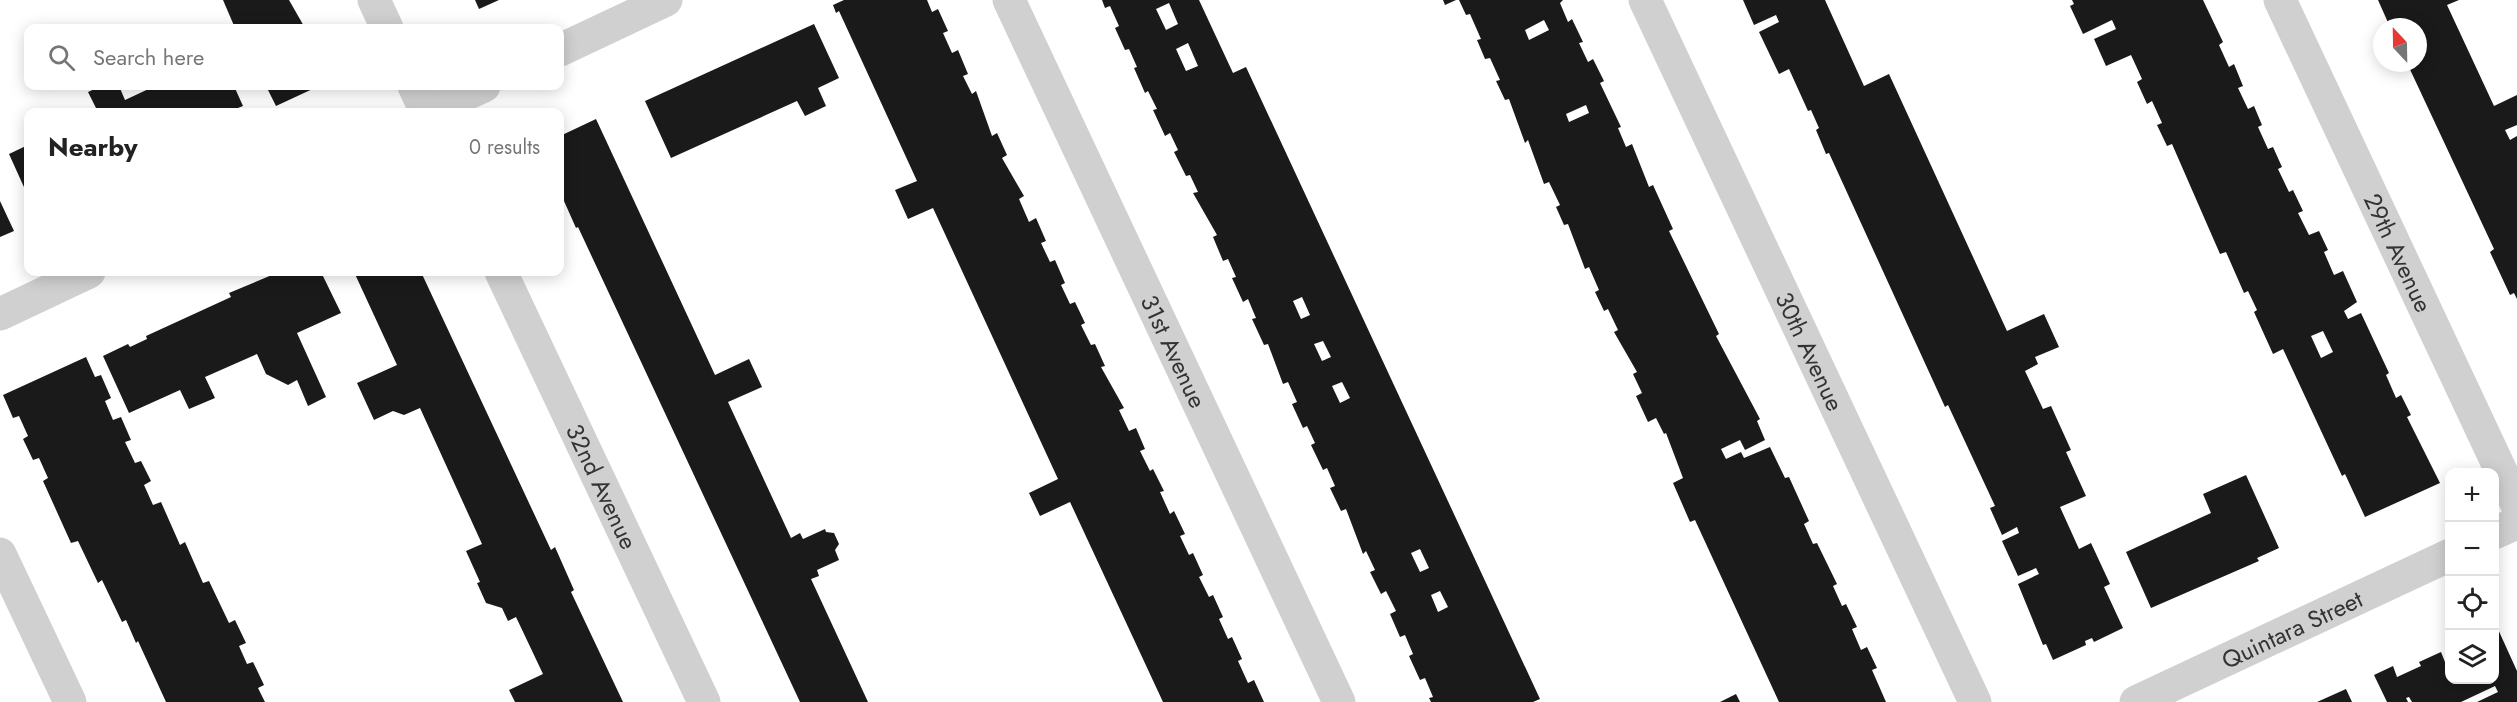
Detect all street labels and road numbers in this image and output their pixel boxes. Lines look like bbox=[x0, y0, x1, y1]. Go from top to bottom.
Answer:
street label: 29th Avenue bbox=[2356, 187, 2442, 318]
street label: 30th Avenue bbox=[1767, 286, 1853, 416]
street label: 31st Avenue bbox=[1132, 289, 1216, 414]
street label: 32nd Avenue bbox=[558, 418, 647, 555]
street label: Quintara Street bbox=[2216, 581, 2368, 677]

